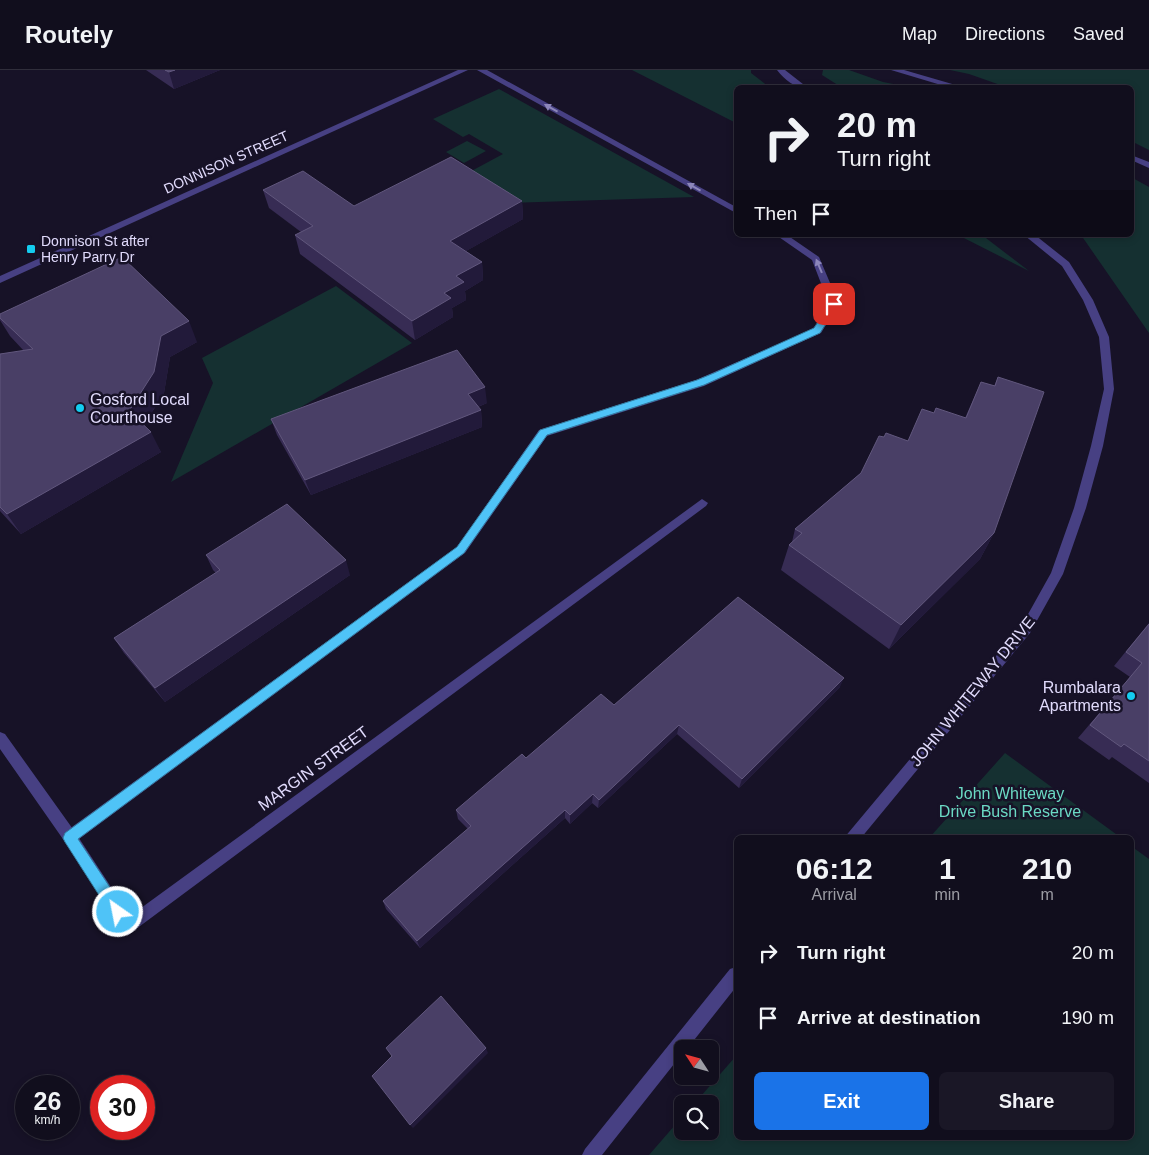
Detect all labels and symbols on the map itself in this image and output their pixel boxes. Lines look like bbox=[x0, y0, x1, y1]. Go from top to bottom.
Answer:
one-way arrow bbox=[544, 104, 558, 113]
street label: DONNISON STREET bbox=[161, 127, 291, 197]
one-way arrow bbox=[687, 182, 700, 191]
place label: Donnison St after Henry Parry Dr bbox=[41, 233, 150, 265]
marker: Donnison St after Henry Parry Dr bbox=[25, 243, 37, 255]
one-way arrow bbox=[815, 259, 823, 273]
pin bbox=[813, 283, 855, 325]
place label: Gosford Local Courthouse bbox=[90, 391, 190, 426]
marker: Gosford Local Courthouse bbox=[74, 402, 86, 414]
street label: JOHN WHITEWAY DRIVE bbox=[907, 613, 1038, 769]
place label: Rumbalara Apartments bbox=[1039, 679, 1121, 714]
marker: Rumbalara Apartments bbox=[1125, 690, 1137, 702]
street label: MARGIN STREET bbox=[255, 723, 372, 814]
park label: John Whiteway Drive Bush Reserve bbox=[939, 785, 1081, 820]
position arrow bbox=[91, 885, 143, 937]
north arrow bbox=[674, 1040, 719, 1085]
speed limit sign: 30 bbox=[90, 1075, 155, 1140]

